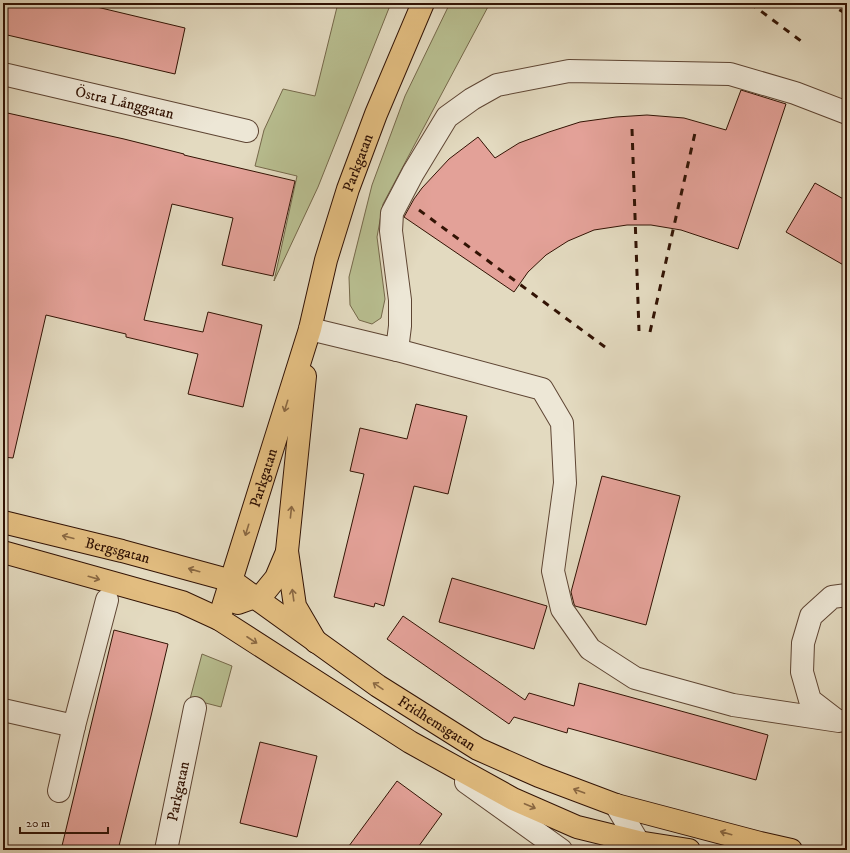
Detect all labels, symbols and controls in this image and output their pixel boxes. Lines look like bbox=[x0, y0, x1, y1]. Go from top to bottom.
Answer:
street label: Östra Långgatan bbox=[73, 82, 176, 124]
street label: Parkgatan bbox=[339, 131, 378, 195]
one-way arrow bbox=[282, 399, 289, 412]
street label: Parkgatan bbox=[246, 446, 282, 510]
one-way arrow bbox=[288, 506, 295, 519]
one-way arrow bbox=[243, 524, 251, 536]
one-way arrow bbox=[62, 533, 75, 541]
street label: Bergsgatan bbox=[83, 533, 152, 568]
one-way arrow bbox=[188, 566, 201, 573]
one-way arrow bbox=[88, 575, 101, 582]
one-way arrow bbox=[290, 589, 297, 602]
one-way arrow bbox=[246, 637, 258, 645]
one-way arrow bbox=[373, 682, 384, 690]
street label: Fridhemsgatan bbox=[394, 692, 479, 755]
street label: Parkgatan bbox=[163, 760, 194, 823]
one-way arrow bbox=[574, 787, 586, 795]
one-way arrow bbox=[524, 803, 536, 811]
scale bar bbox=[20, 809, 108, 835]
text: 20 m bbox=[26, 816, 50, 831]
one-way arrow bbox=[719, 829, 732, 836]

